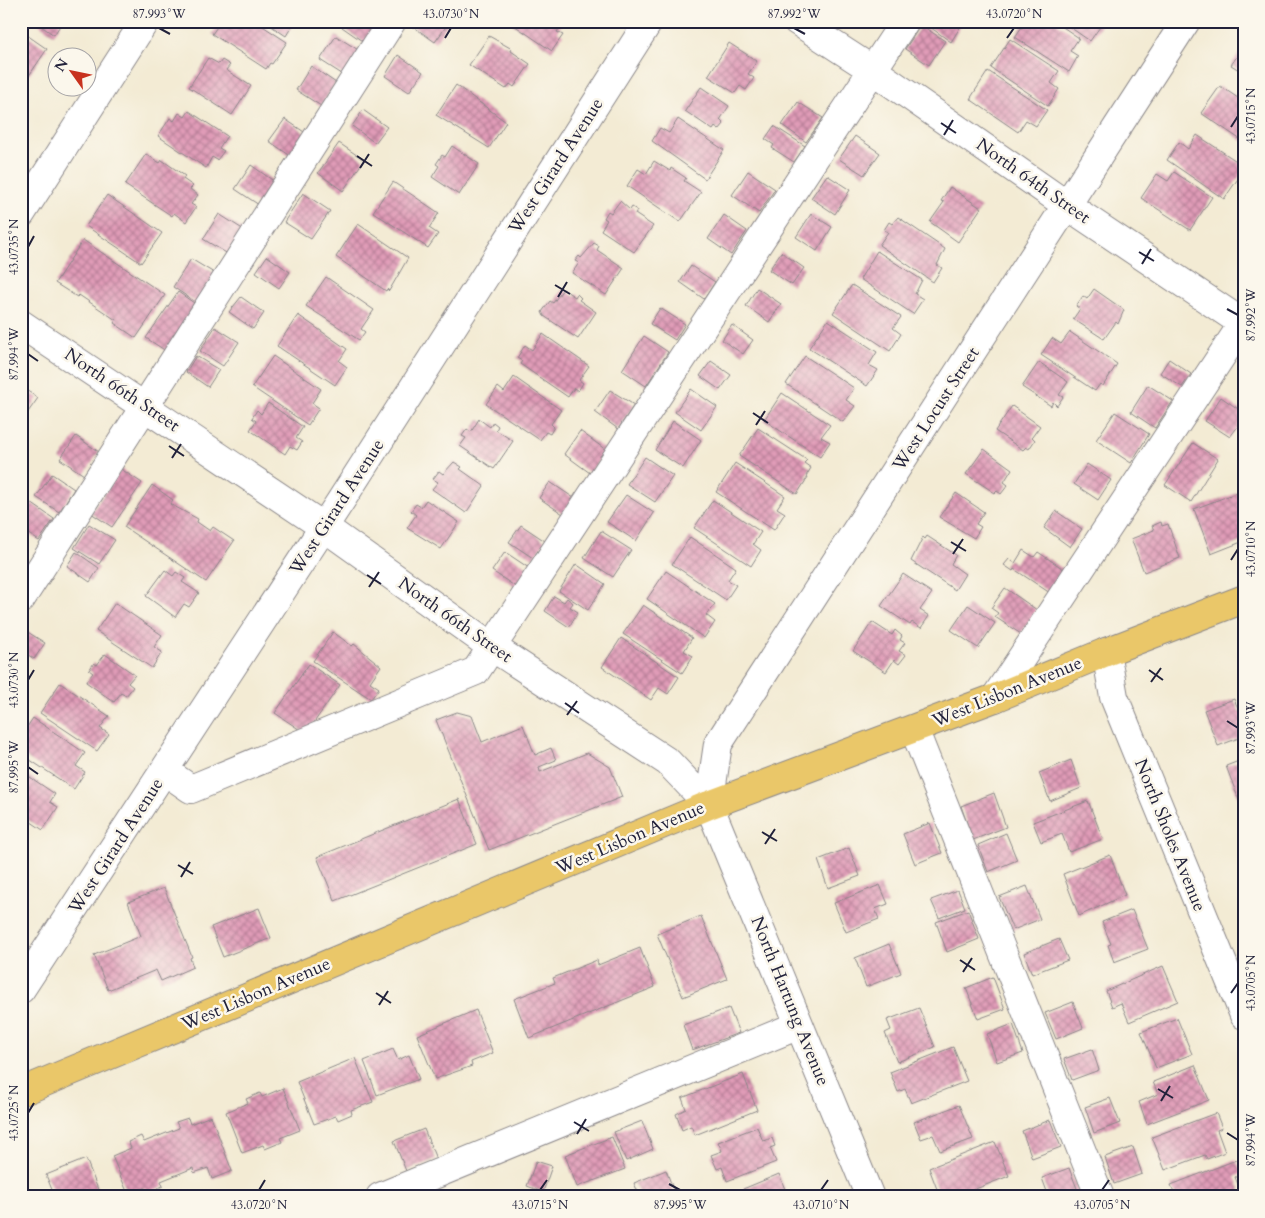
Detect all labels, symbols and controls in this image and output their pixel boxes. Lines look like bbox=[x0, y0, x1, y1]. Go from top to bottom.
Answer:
text: 87.993°W bbox=[132, 6, 186, 22]
text: 43.0730°N bbox=[423, 6, 480, 22]
text: 87.992°W bbox=[767, 6, 821, 22]
text: 43.0720°N bbox=[986, 6, 1043, 22]
north arrow bbox=[48, 48, 98, 98]
text: N bbox=[50, 55, 73, 75]
text: 43.0715°N bbox=[1243, 87, 1259, 144]
street label: West Girard Avenue bbox=[502, 93, 609, 240]
street label: North 64th Street bbox=[971, 132, 1095, 230]
text: 43.0735°N bbox=[6, 218, 22, 275]
text: 87.992°W bbox=[1243, 288, 1259, 342]
text: 87.994°W bbox=[6, 327, 22, 381]
street label: North 66th Street bbox=[59, 342, 185, 438]
street label: West Locust Street bbox=[886, 342, 986, 477]
street label: West Girard Avenue bbox=[283, 434, 390, 581]
text: 43.0710°N bbox=[1243, 520, 1259, 577]
street label: North 66th Street bbox=[393, 571, 517, 669]
text: 43.0730°N bbox=[6, 651, 22, 708]
street label: West Lisbon Avenue bbox=[927, 651, 1086, 734]
text: 87.993°W bbox=[1243, 701, 1259, 755]
text: 87.995°W bbox=[6, 740, 22, 794]
street label: North Sholes Avenue bbox=[1128, 755, 1212, 915]
street label: West Girard Avenue bbox=[62, 773, 169, 920]
street label: West Lisbon Avenue bbox=[551, 795, 708, 881]
street label: North Hartung Avenue bbox=[745, 913, 835, 1089]
street label: West Lisbon Avenue bbox=[177, 951, 334, 1037]
text: 43.0705°N bbox=[1243, 954, 1259, 1011]
text: 43.0725°N bbox=[6, 1084, 22, 1141]
text: 87.994°W bbox=[1243, 1113, 1259, 1167]
text: 43.0720°N bbox=[231, 1197, 288, 1213]
text: 43.0715°N bbox=[512, 1197, 569, 1213]
text: 87.995°W bbox=[653, 1197, 707, 1213]
text: 43.0710°N bbox=[793, 1197, 850, 1213]
text: 43.0705°N bbox=[1074, 1197, 1131, 1213]

